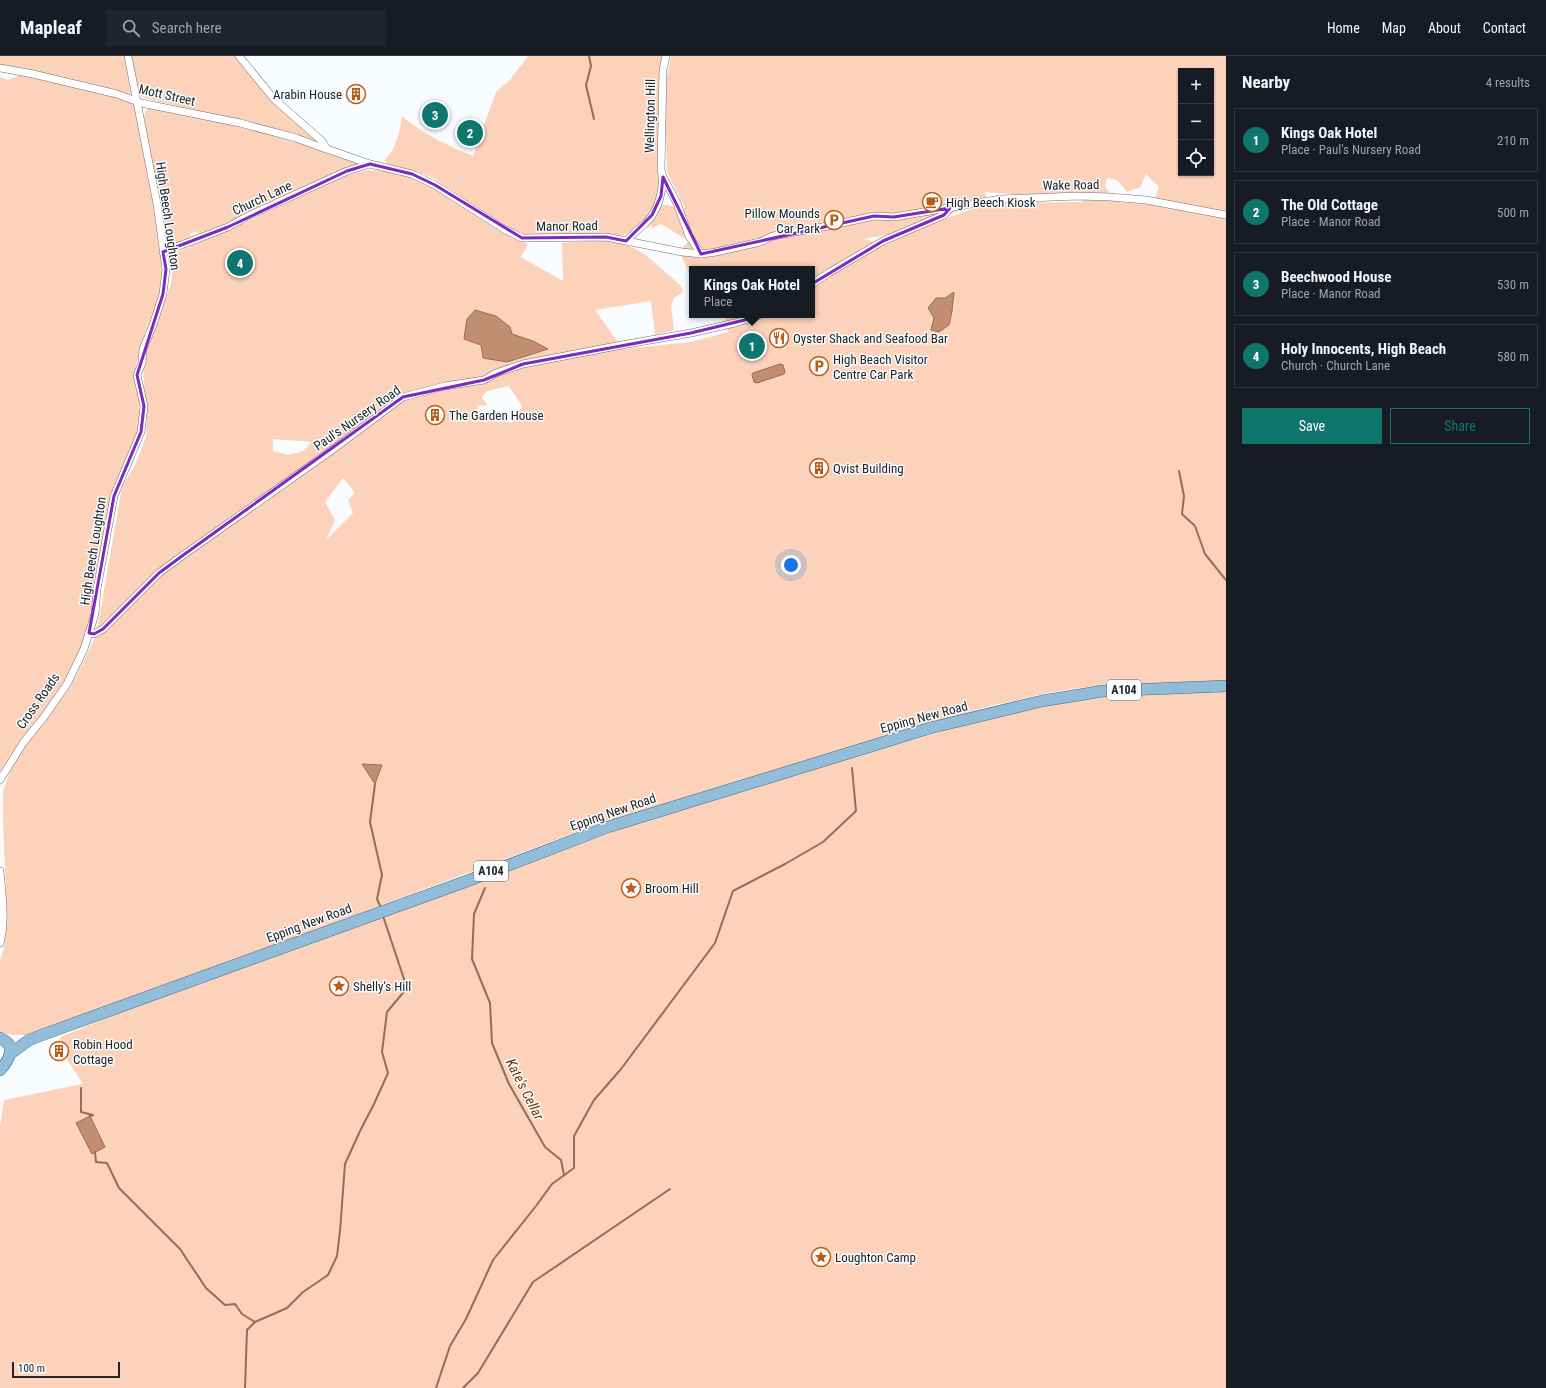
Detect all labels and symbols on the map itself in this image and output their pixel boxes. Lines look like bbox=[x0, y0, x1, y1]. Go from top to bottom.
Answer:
street label: Wellington Hill bbox=[642, 79, 658, 153]
street label: Mott Street bbox=[137, 81, 197, 109]
building icon: Arabin House bbox=[345, 83, 367, 105]
place label: Arabin House bbox=[273, 87, 342, 102]
pin: 3 bbox=[422, 100, 448, 130]
pin: 2 bbox=[457, 118, 483, 148]
street label: High Beech Loughton bbox=[153, 161, 183, 271]
street label: Wake Road bbox=[1042, 177, 1100, 193]
street label: Church Lane bbox=[230, 178, 294, 218]
cafe icon: High Beech Kiosk bbox=[921, 191, 943, 213]
place label: High Beech Kiosk bbox=[946, 195, 1036, 210]
place label: Pillow Mounds Car Park bbox=[745, 206, 820, 236]
parking icon: Pillow Mounds Car Park bbox=[823, 209, 845, 231]
street label: Manor Road bbox=[536, 218, 598, 234]
pin: 4 bbox=[227, 248, 253, 278]
restaurant icon: Oyster Shack and Seafood Bar bbox=[768, 327, 790, 349]
pin: 1 bbox=[739, 331, 765, 361]
place label: Oyster Shack and Seafood Bar bbox=[793, 331, 948, 346]
place label: High Beach Visitor Centre Car Park bbox=[833, 352, 928, 382]
parking icon: High Beach Visitor Centre Car Park bbox=[808, 355, 830, 377]
street label: Paul's Nursery Road bbox=[311, 383, 403, 453]
building icon: The Garden House bbox=[424, 404, 446, 426]
place label: The Garden House bbox=[449, 408, 544, 423]
building icon: Qvist Building bbox=[808, 457, 830, 479]
place label: Qvist Building bbox=[833, 461, 904, 476]
street label: High Beech Loughton bbox=[77, 496, 109, 606]
your location bbox=[781, 555, 801, 575]
street label: Cross Roads bbox=[13, 670, 63, 732]
road number: A104 bbox=[1107, 680, 1141, 700]
street label: Epping New Road bbox=[879, 698, 969, 736]
street label: Epping New Road bbox=[568, 790, 658, 834]
road number: A104 bbox=[474, 861, 508, 881]
place icon: Broom Hill bbox=[620, 877, 642, 899]
place label: Broom Hill bbox=[645, 881, 699, 896]
street label: Epping New Road bbox=[264, 901, 354, 945]
place icon: Shelly's Hill bbox=[328, 975, 350, 997]
place label: Shelly's Hill bbox=[353, 979, 411, 994]
place label: Robin Hood Cottage bbox=[73, 1037, 133, 1067]
building icon: Robin Hood Cottage bbox=[48, 1040, 70, 1062]
water label: Kate's Cellar bbox=[503, 1056, 548, 1123]
place icon: Loughton Camp bbox=[810, 1246, 832, 1268]
place label: Loughton Camp bbox=[835, 1250, 916, 1265]
scale bar bbox=[12, 1360, 120, 1379]

